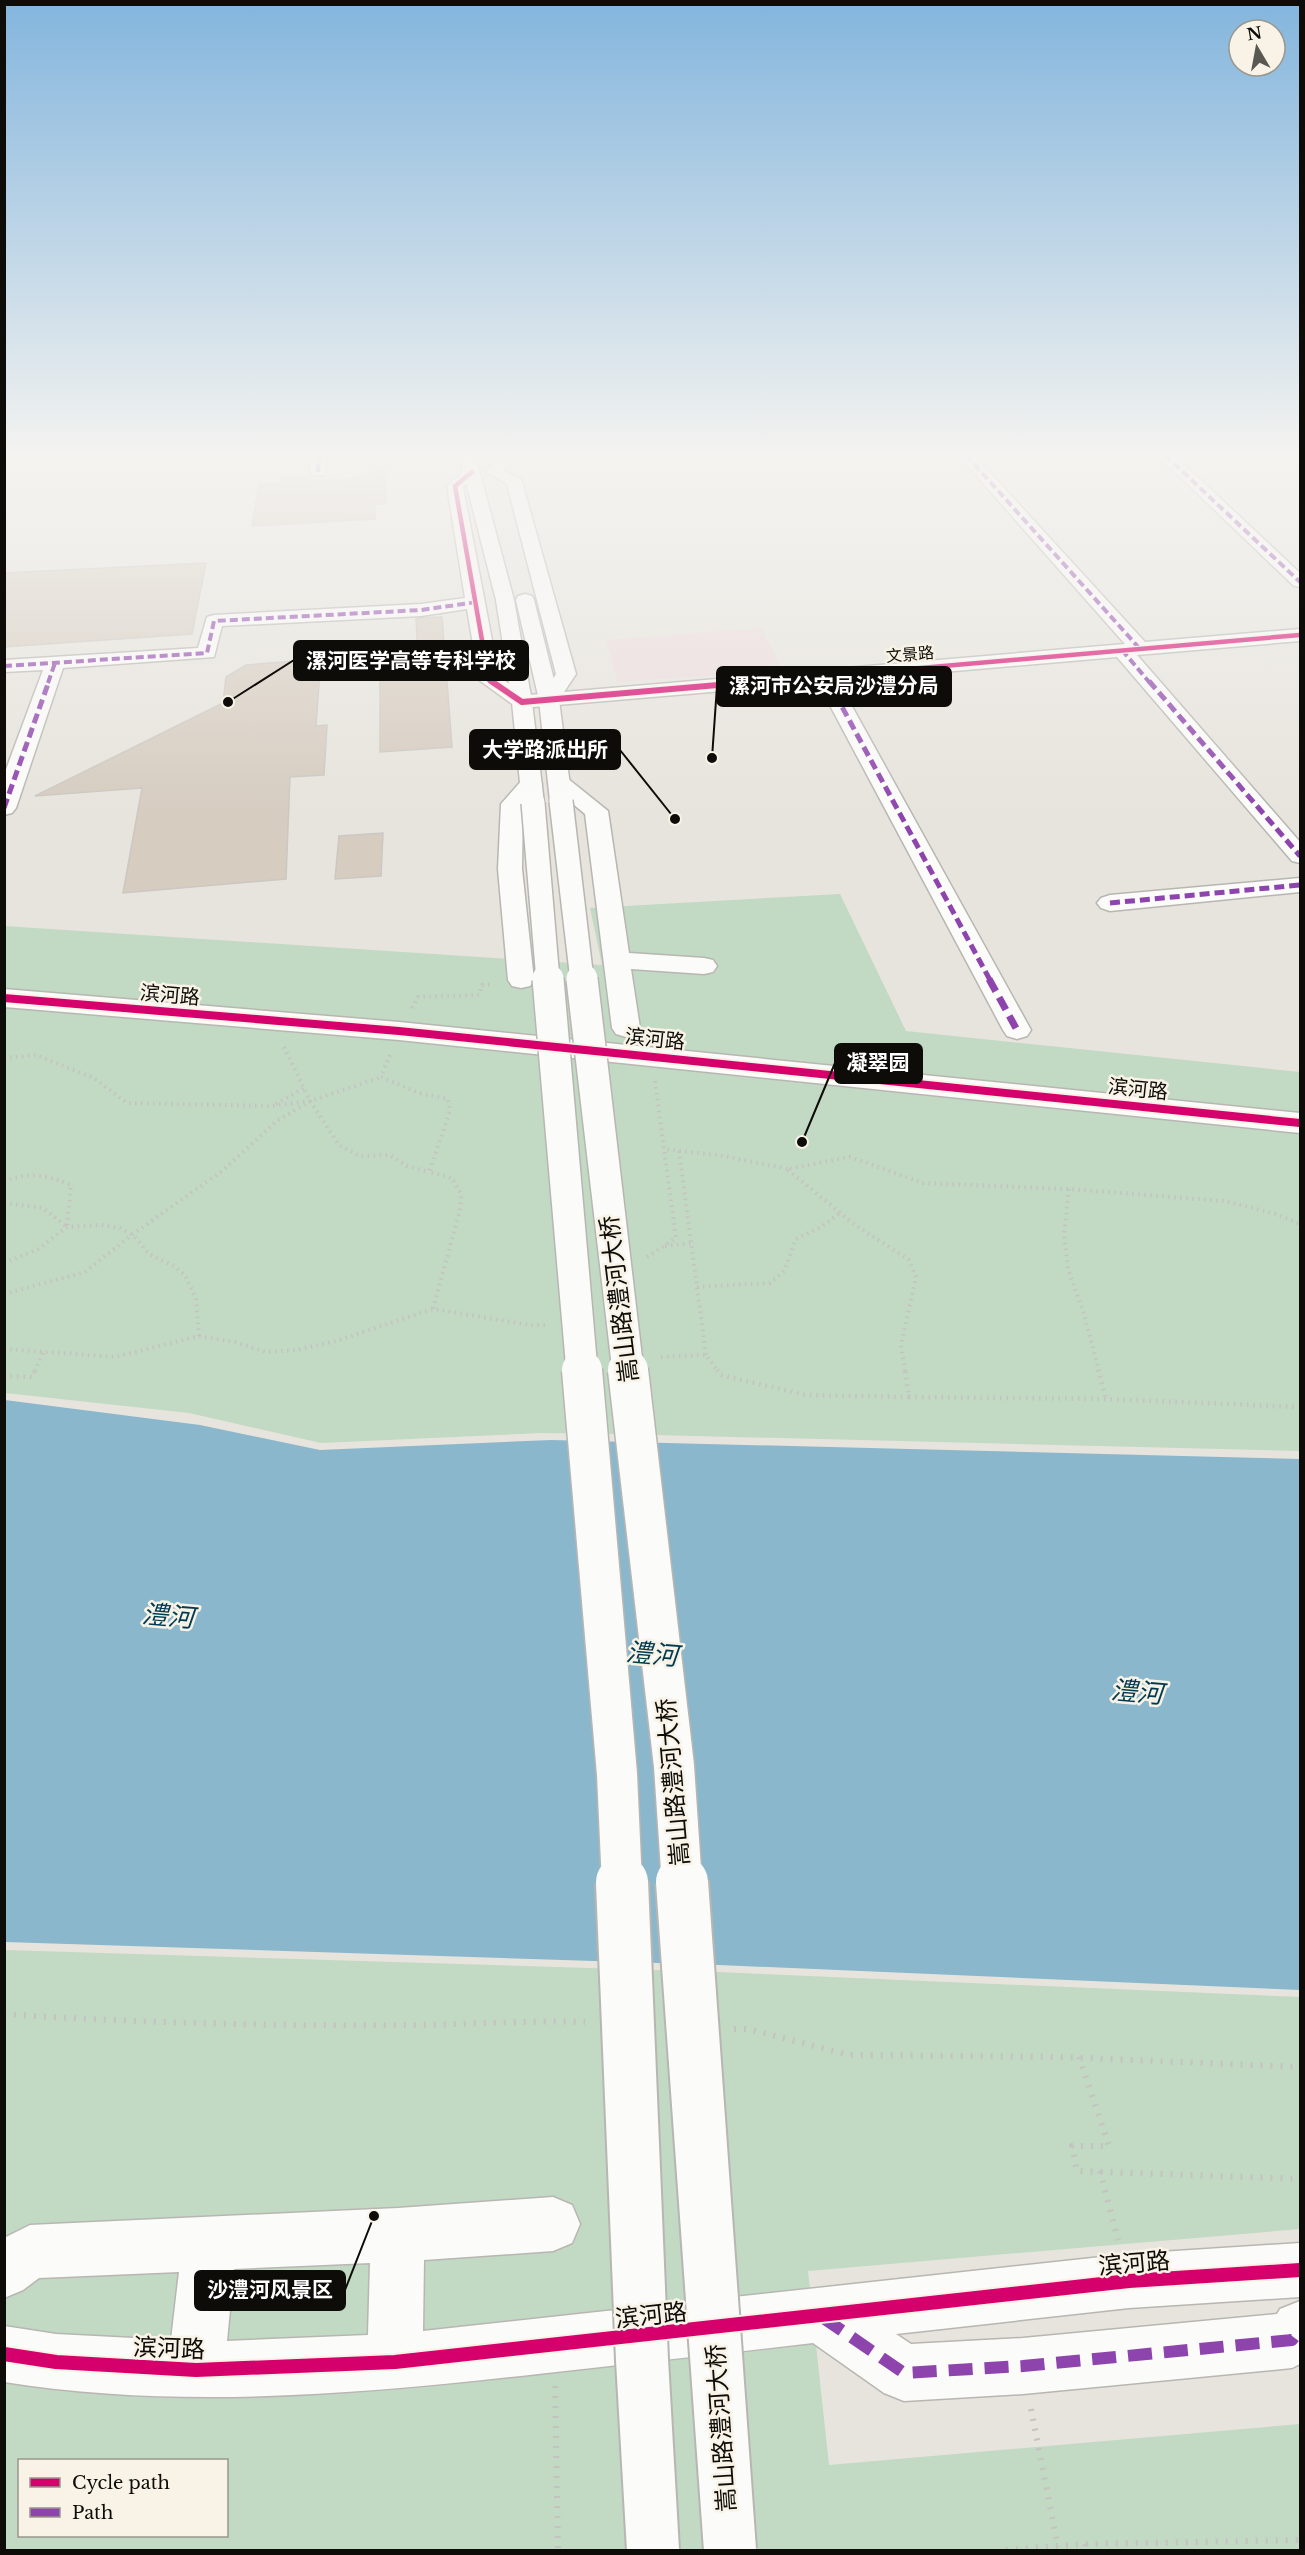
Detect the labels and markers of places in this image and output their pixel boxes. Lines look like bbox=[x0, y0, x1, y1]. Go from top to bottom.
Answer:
callout: 漯河医学高等专科学校 bbox=[294, 641, 528, 680]
callout: 漯河市公安局沙澧分局 bbox=[717, 667, 951, 706]
callout: 大学路派出所 bbox=[470, 730, 620, 769]
callout: 凝翠园 bbox=[835, 1044, 922, 1083]
callout: 沙澧河风景区 bbox=[195, 2271, 345, 2310]

